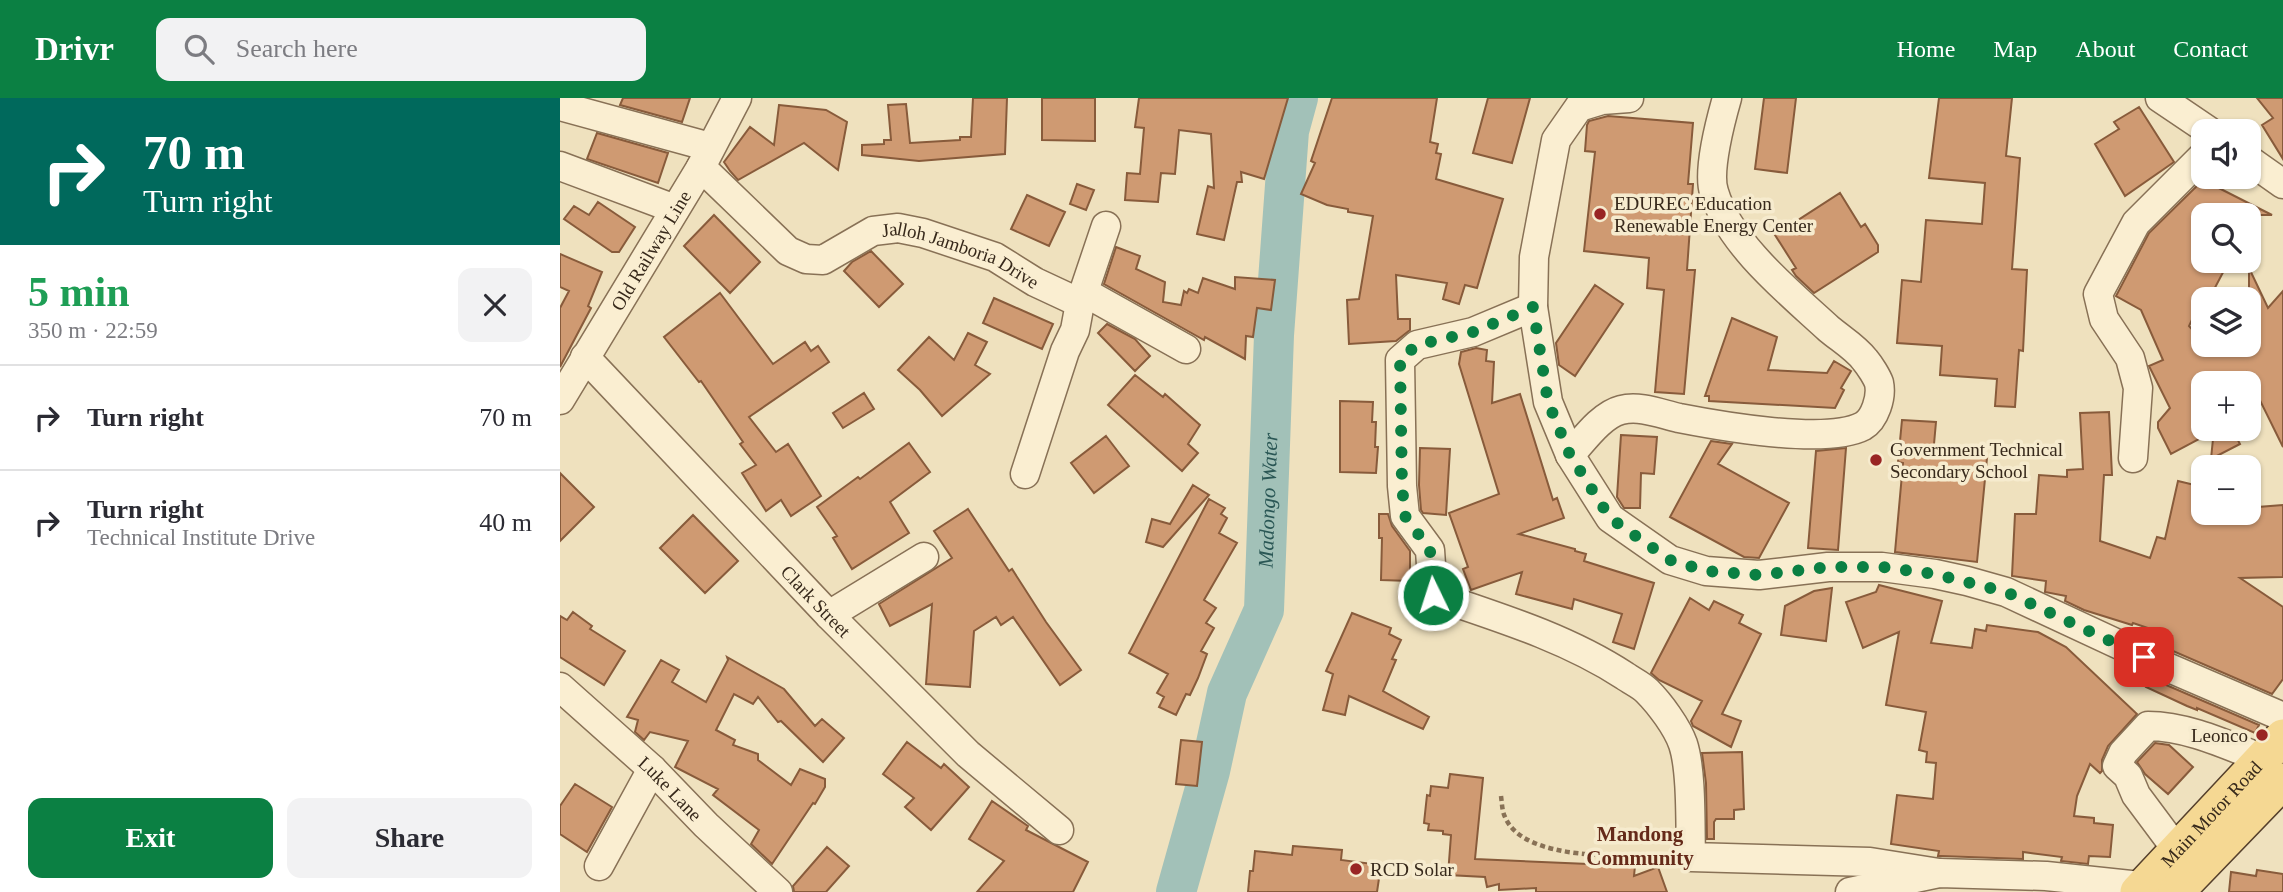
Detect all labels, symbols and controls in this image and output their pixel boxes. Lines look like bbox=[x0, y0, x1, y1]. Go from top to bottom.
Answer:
search box bbox=[156, 18, 646, 81]
icon: search bbox=[180, 30, 218, 68]
text: Drivr bbox=[35, 31, 114, 67]
text: Search here bbox=[236, 34, 358, 63]
text: Home bbox=[1897, 36, 1955, 62]
text: Map bbox=[1993, 36, 2037, 62]
text: About bbox=[2075, 36, 2135, 62]
text: Contact bbox=[2173, 36, 2248, 62]
map controls bbox=[2191, 119, 2261, 525]
button: sound bbox=[2191, 119, 2261, 189]
text: 70 m bbox=[143, 125, 245, 180]
icon: right bbox=[28, 126, 119, 217]
text: Turn right bbox=[143, 183, 273, 219]
street label: Old Railway Line bbox=[606, 187, 695, 314]
place label: EDUREC Education Renewable Energy Center bbox=[1614, 193, 1814, 236]
button: search bbox=[2191, 203, 2261, 273]
marker: EDUREC Education Renewable Energy Center bbox=[1592, 206, 1608, 222]
street label: Jalloh Jamboria Drive bbox=[880, 218, 1043, 292]
button: close bbox=[458, 268, 532, 342]
text: 5 min bbox=[28, 269, 130, 315]
button: layers bbox=[2191, 287, 2261, 357]
text: 350 m · 22:59 bbox=[28, 318, 158, 343]
button: + bbox=[2191, 371, 2261, 441]
icon: right bbox=[28, 399, 66, 437]
text: Turn right bbox=[87, 403, 204, 432]
text: 70 m bbox=[479, 403, 532, 432]
water label: Madongo Water bbox=[1253, 432, 1282, 569]
place label: Government Technical Secondary School bbox=[1890, 439, 2063, 482]
marker: Government Technical Secondary School bbox=[1868, 452, 1884, 468]
button: − bbox=[2191, 455, 2261, 525]
text: Turn right bbox=[87, 495, 204, 524]
icon: right bbox=[28, 504, 66, 542]
text: 40 m bbox=[479, 508, 532, 537]
text: Technical Institute Drive bbox=[87, 525, 315, 550]
position arrow bbox=[1396, 558, 1470, 632]
street label: Clark Street bbox=[777, 561, 856, 642]
pin bbox=[2114, 627, 2174, 687]
icon: arrive bbox=[2125, 638, 2163, 676]
place label: Leonco bbox=[2191, 725, 2248, 746]
marker: Leonco bbox=[2254, 727, 2270, 743]
street label: Luke Lane bbox=[634, 752, 707, 825]
street label: Main Motor Road bbox=[2157, 756, 2266, 871]
button: Exit bbox=[28, 798, 273, 878]
button: Share bbox=[287, 798, 532, 878]
district label: Mandong Community bbox=[1586, 822, 1694, 870]
place label: RCD Solar bbox=[1370, 859, 1455, 880]
marker: RCD Solar bbox=[1348, 861, 1364, 877]

